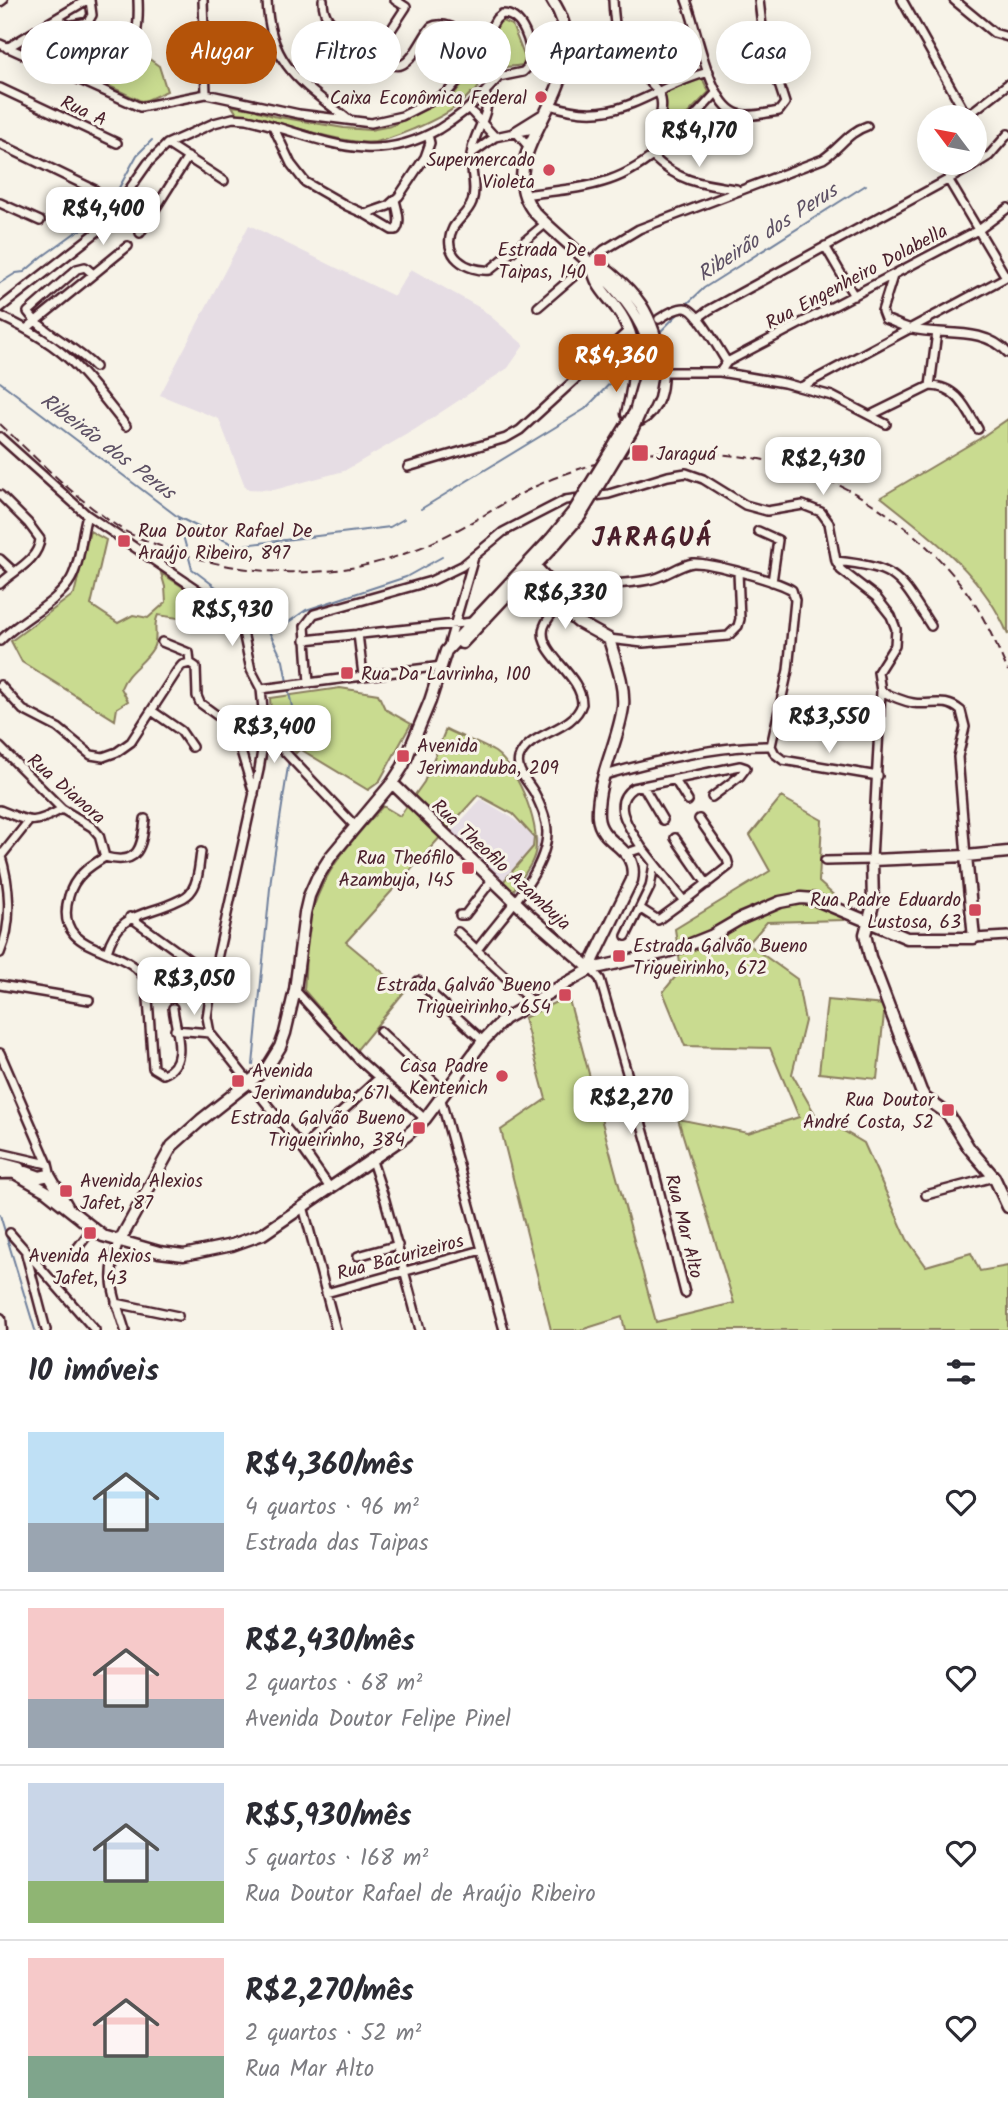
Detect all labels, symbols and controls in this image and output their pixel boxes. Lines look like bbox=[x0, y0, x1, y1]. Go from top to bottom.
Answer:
chip: Comprar bbox=[21, 21, 152, 84]
chip: Alugar bbox=[166, 21, 277, 84]
chip: Filtros bbox=[291, 21, 401, 84]
chip: Novo bbox=[415, 21, 511, 84]
chip: Apartamento bbox=[525, 21, 702, 84]
chip: Casa bbox=[716, 21, 811, 84]
place label: Caixa Econômica Federal bbox=[330, 84, 527, 114]
street label: Rua A bbox=[55, 88, 111, 136]
marker: Caixa Econômica Federal bbox=[533, 89, 549, 105]
north arrow bbox=[917, 105, 987, 175]
map controls bbox=[917, 105, 987, 175]
pin: R$4,170 bbox=[634, 110, 764, 169]
text: R$4,170 bbox=[661, 114, 737, 150]
place label: Supermercado Violeta bbox=[426, 146, 535, 198]
marker: Supermercado Violeta bbox=[541, 162, 557, 178]
water label: Ribeirão dos Perus bbox=[691, 174, 846, 291]
pin: R$4,400 bbox=[38, 188, 168, 247]
text: R$4,400 bbox=[62, 192, 144, 228]
street label: Rua Engenheiro Dolabella bbox=[760, 217, 953, 339]
place label: Estrada De Taipas, 140 bbox=[497, 236, 586, 288]
marker: Estrada De Taipas, 140 bbox=[592, 252, 608, 268]
pin: R$4,360 bbox=[551, 334, 681, 394]
text: R$4,360 bbox=[575, 339, 657, 375]
water label: Ribeirão dos Perus bbox=[33, 385, 183, 510]
pin: R$2,430 bbox=[758, 438, 888, 497]
place label: Jaraguá bbox=[656, 440, 718, 470]
text: R$2,430 bbox=[781, 442, 865, 478]
marker: Jaraguá bbox=[630, 443, 650, 463]
place label: Rua Doutor Rafael De Araújo Ribeiro, 897 bbox=[138, 517, 313, 569]
district label: JARAGUÁ bbox=[592, 518, 714, 560]
marker: Rua Doutor Rafael De Araújo Ribeiro, 897 bbox=[116, 533, 132, 549]
pin: R$6,330 bbox=[500, 572, 630, 631]
text: R$6,330 bbox=[524, 576, 606, 612]
pin: R$5,930 bbox=[167, 588, 297, 648]
text: R$5,930 bbox=[191, 593, 273, 629]
place label: Rua Da Lavrinha, 100 bbox=[361, 660, 531, 690]
marker: Rua Da Lavrinha, 100 bbox=[339, 665, 355, 681]
pin: R$3,550 bbox=[764, 696, 894, 755]
text: R$3,550 bbox=[788, 700, 870, 736]
pin: R$3,400 bbox=[209, 706, 339, 765]
text: R$3,400 bbox=[233, 710, 315, 746]
place label: Avenida Jerimanduba, 209 bbox=[417, 732, 559, 784]
street label: Rua Dianora bbox=[19, 747, 112, 832]
marker: Avenida Jerimanduba, 209 bbox=[395, 748, 411, 764]
street label: Rua Theofilo Azambuja bbox=[424, 792, 577, 938]
place label: Rua Theófilo Azambuja, 145 bbox=[339, 844, 456, 896]
marker: Rua Theófilo Azambuja, 145 bbox=[460, 860, 476, 876]
place label: Rua Padre Eduardo Lustosa, 63 bbox=[810, 886, 961, 938]
marker: Rua Padre Eduardo Lustosa, 63 bbox=[967, 902, 983, 918]
place label: Estrada Galvão Bueno Trigueirinho, 672 bbox=[633, 932, 808, 984]
marker: Estrada Galvão Bueno Trigueirinho, 672 bbox=[611, 948, 627, 964]
pin: R$3,050 bbox=[129, 958, 259, 1017]
text: R$3,050 bbox=[153, 962, 235, 998]
place label: Estrada Galvão Bueno Trigueirinho, 654 bbox=[376, 971, 551, 1023]
marker: Estrada Galvão Bueno Trigueirinho, 654 bbox=[557, 987, 573, 1003]
place label: Casa Padre Kentenich bbox=[400, 1052, 488, 1104]
place label: Avenida Jerimanduba, 671 bbox=[252, 1057, 389, 1109]
marker: Casa Padre Kentenich bbox=[494, 1068, 510, 1084]
marker: Avenida Jerimanduba, 671 bbox=[230, 1073, 246, 1089]
pin: R$2,270 bbox=[566, 1076, 696, 1136]
text: R$2,270 bbox=[590, 1081, 672, 1117]
place label: Rua Doutor André Costa, 52 bbox=[803, 1086, 936, 1138]
marker: Rua Doutor André Costa, 52 bbox=[940, 1102, 956, 1118]
place label: Estrada Galvão Bueno Trigueirinho, 384 bbox=[230, 1104, 405, 1156]
marker: Estrada Galvão Bueno Trigueirinho, 384 bbox=[411, 1120, 427, 1136]
place label: Avenida Alexios Jafet, 87 bbox=[80, 1167, 203, 1219]
street label: Rua Mar Alto bbox=[656, 1171, 711, 1282]
marker: Avenida Alexios Jafet, 87 bbox=[58, 1183, 74, 1199]
marker: Avenida Alexios Jafet, 43 bbox=[82, 1225, 98, 1241]
street label: Rua Bacurizeiros bbox=[334, 1227, 467, 1289]
place label: Avenida Alexios Jafet, 43 bbox=[29, 1242, 151, 1294]
text: 10 imóveis bbox=[28, 1348, 159, 1396]
icon: filters bbox=[942, 1353, 980, 1391]
text: R$4,360/mês bbox=[245, 1442, 414, 1490]
icon: home bbox=[84, 1460, 168, 1544]
icon: heart bbox=[942, 1483, 980, 1521]
text: 4 quartos · 96 m² bbox=[245, 1490, 419, 1526]
text: Estrada das Taipas bbox=[245, 1526, 428, 1562]
text: R$2,430/mês bbox=[245, 1618, 415, 1666]
icon: home bbox=[84, 1636, 168, 1720]
icon: heart bbox=[942, 1659, 980, 1697]
text: 2 quartos · 68 m² bbox=[245, 1666, 422, 1702]
text: Avenida Doutor Felipe Pinel bbox=[245, 1702, 511, 1738]
text: R$5,930/mês bbox=[245, 1793, 411, 1841]
icon: home bbox=[84, 1811, 168, 1895]
icon: heart bbox=[942, 1834, 980, 1872]
text: 5 quartos · 168 m² bbox=[245, 1841, 428, 1877]
text: Rua Doutor Rafael de Araújo Ribeiro bbox=[245, 1877, 596, 1913]
text: R$2,270/mês bbox=[245, 1968, 414, 2016]
icon: home bbox=[84, 1986, 168, 2070]
icon: heart bbox=[942, 2009, 980, 2047]
text: 2 quartos · 52 m² bbox=[245, 2016, 421, 2052]
text: Rua Mar Alto bbox=[245, 2052, 374, 2088]

